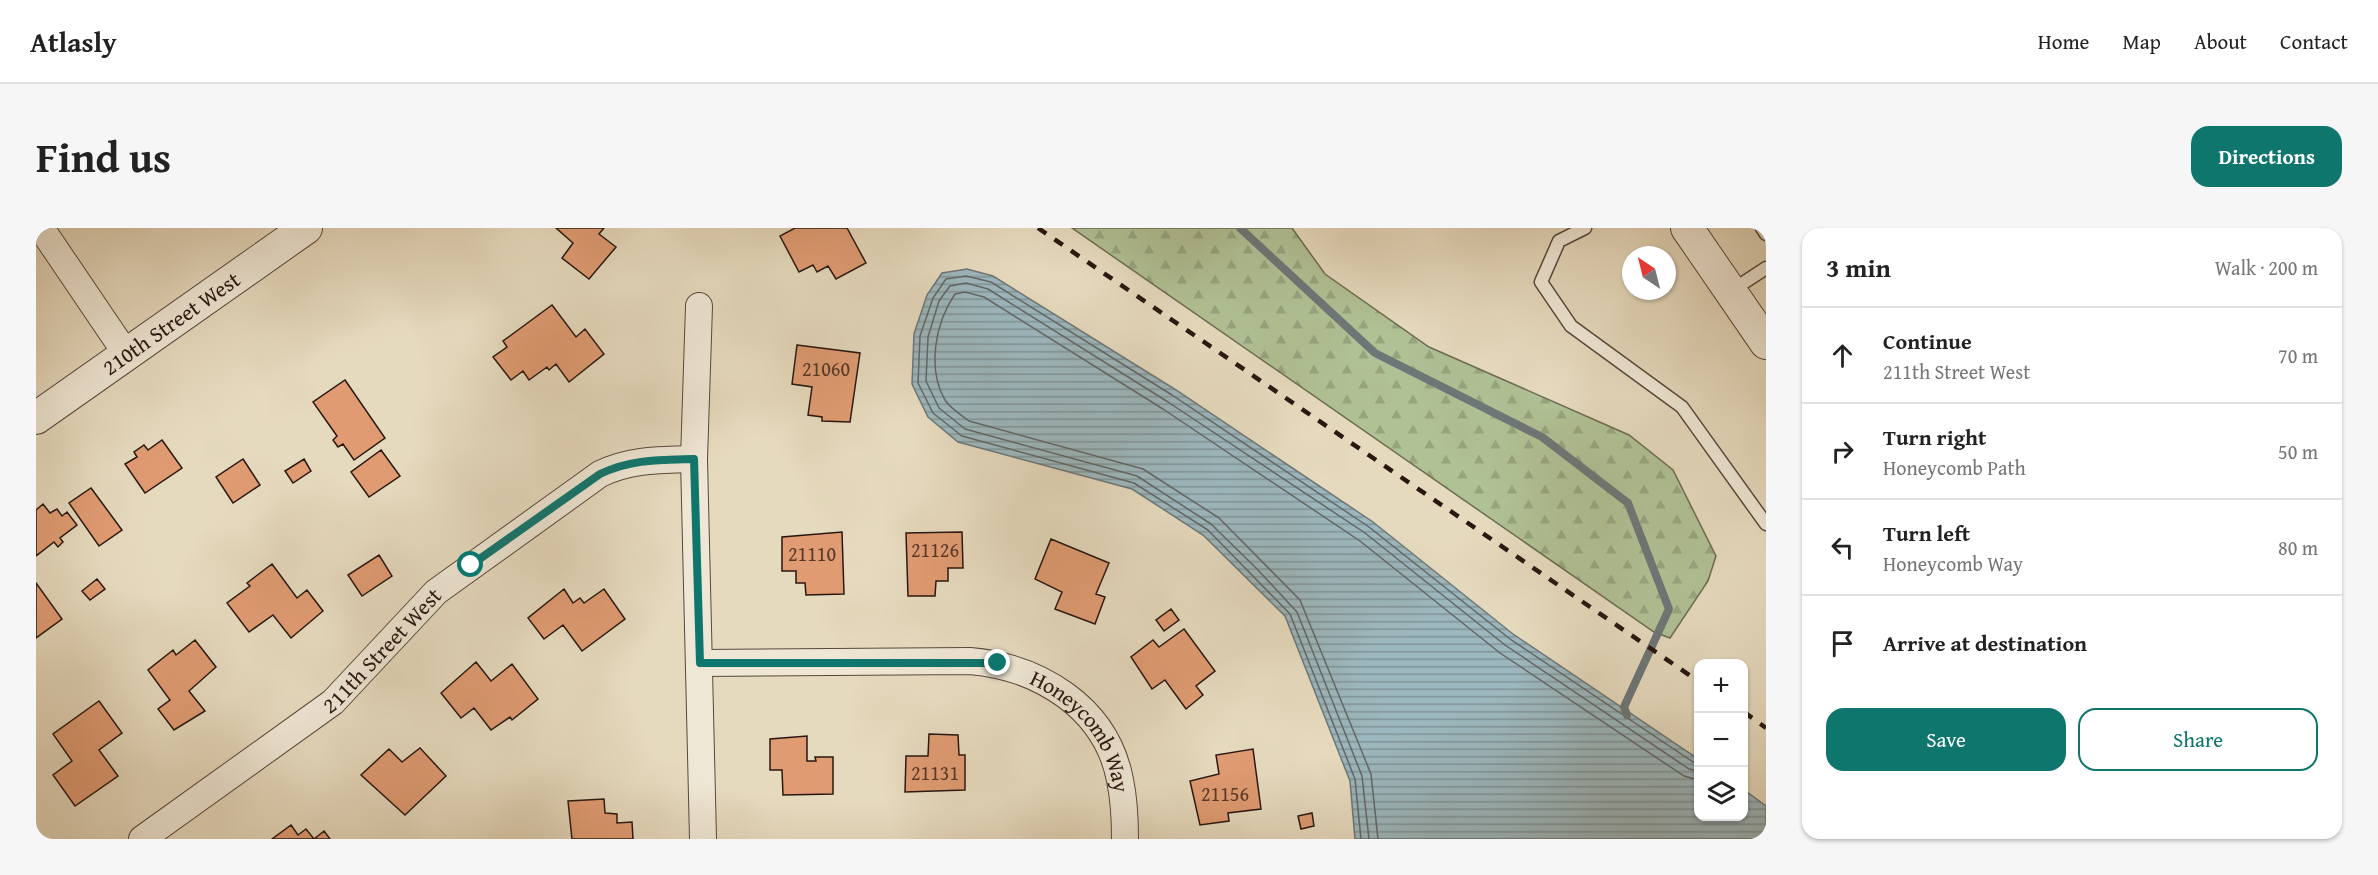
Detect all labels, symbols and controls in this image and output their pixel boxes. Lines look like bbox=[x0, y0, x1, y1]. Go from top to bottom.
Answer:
text: Atlasly bbox=[30, 21, 117, 62]
text: Home bbox=[2038, 26, 2089, 57]
text: Map bbox=[2122, 26, 2161, 57]
text: About bbox=[2194, 26, 2247, 57]
text: Contact bbox=[2280, 26, 2348, 57]
text: Find us bbox=[36, 126, 171, 187]
button: Directions bbox=[2191, 126, 2342, 187]
north arrow bbox=[1622, 246, 1676, 300]
text: 3 min bbox=[1826, 248, 1891, 287]
text: Walk · 200 m bbox=[2215, 253, 2318, 282]
street label: 210th Street West bbox=[95, 263, 247, 383]
text: Continue bbox=[1883, 325, 1972, 357]
icon: ahead bbox=[1826, 339, 1859, 372]
text: 70 m bbox=[2278, 341, 2318, 370]
house number: 21060 bbox=[802, 354, 850, 383]
text: 211th Street West bbox=[1883, 357, 2030, 386]
text: Turn right bbox=[1883, 421, 1986, 453]
icon: right bbox=[1826, 435, 1859, 468]
text: 50 m bbox=[2278, 437, 2318, 466]
text: Honeycomb Path bbox=[1883, 453, 2026, 482]
text: Turn left bbox=[1883, 517, 1970, 549]
icon: left bbox=[1826, 531, 1859, 564]
text: 80 m bbox=[2278, 533, 2318, 562]
house number: 21126 bbox=[911, 535, 959, 564]
house number: 21110 bbox=[788, 539, 836, 568]
text: Honeycomb Way bbox=[1883, 549, 2023, 578]
route start bbox=[457, 551, 483, 577]
street label: 211th Street West bbox=[315, 580, 449, 721]
icon: arrive bbox=[1826, 627, 1859, 660]
text: Arrive at destination bbox=[1883, 627, 2087, 659]
route end bbox=[984, 649, 1010, 675]
map controls bbox=[1694, 659, 1748, 821]
button: + bbox=[1694, 659, 1748, 713]
street label: Honeycomb Way bbox=[1025, 662, 1138, 795]
button: Save bbox=[1826, 708, 2066, 771]
button: Share bbox=[2078, 708, 2318, 771]
button: − bbox=[1694, 713, 1748, 767]
house number: 21131 bbox=[911, 758, 959, 787]
button: layers bbox=[1694, 767, 1748, 821]
house number: 21156 bbox=[1201, 779, 1249, 808]

